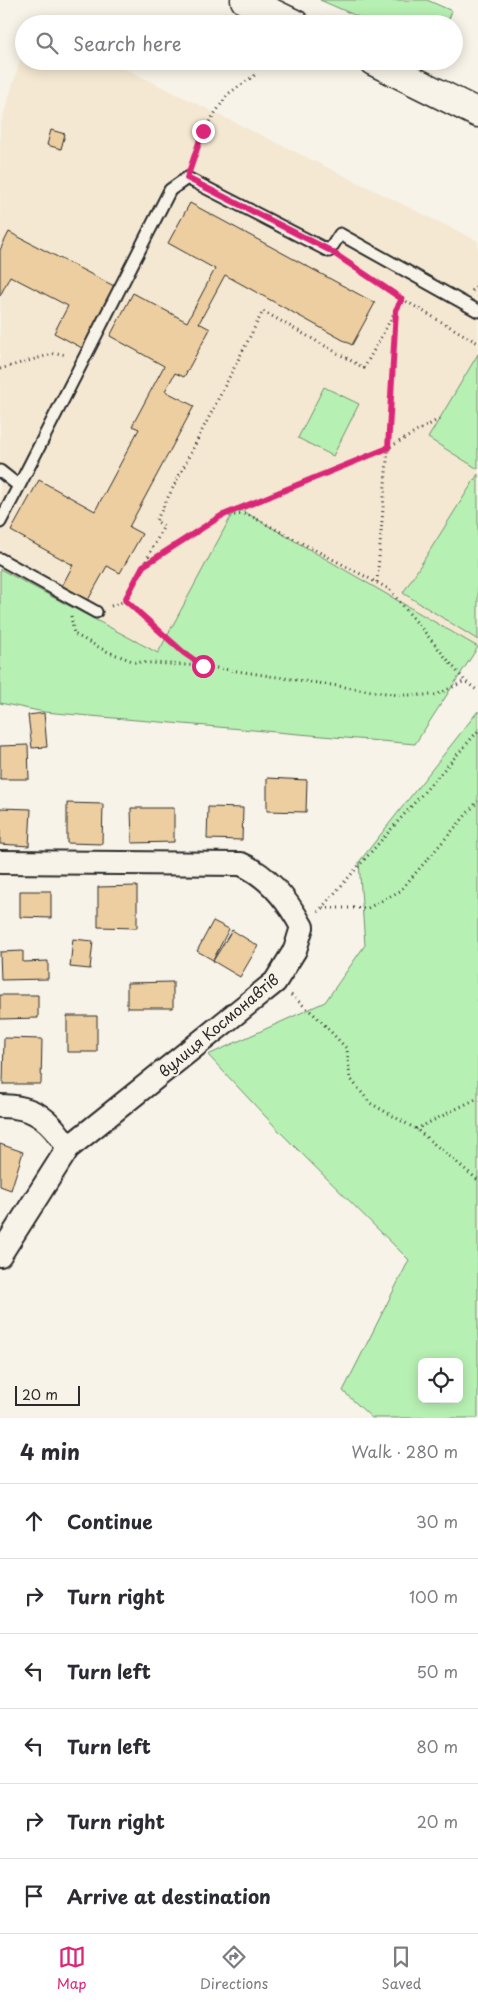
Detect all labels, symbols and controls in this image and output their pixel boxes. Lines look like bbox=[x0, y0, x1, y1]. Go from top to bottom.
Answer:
search box bbox=[15, 15, 463, 70]
icon: search bbox=[33, 29, 61, 57]
text: Search here bbox=[73, 29, 182, 57]
route end bbox=[192, 120, 215, 143]
route start bbox=[192, 655, 215, 678]
street label: вулиця Космонавтів bbox=[153, 967, 284, 1082]
map controls bbox=[418, 1358, 463, 1403]
button: locate bbox=[418, 1358, 463, 1403]
scale bar bbox=[15, 1383, 80, 1406]
text: 20 m bbox=[22, 1384, 58, 1405]
text: 4 min bbox=[20, 1435, 80, 1467]
text: Walk · 280 m bbox=[351, 1439, 458, 1463]
icon: ahead bbox=[20, 1507, 48, 1535]
text: Continue bbox=[67, 1507, 153, 1535]
text: 30 m bbox=[416, 1509, 458, 1533]
icon: right bbox=[20, 1582, 48, 1610]
text: Turn right bbox=[67, 1582, 165, 1610]
text: 100 m bbox=[409, 1584, 458, 1608]
icon: left bbox=[20, 1657, 48, 1685]
text: Turn left bbox=[67, 1657, 151, 1685]
text: 50 m bbox=[417, 1659, 458, 1683]
icon: left bbox=[20, 1732, 48, 1760]
text: Turn left bbox=[67, 1732, 151, 1760]
text: 80 m bbox=[416, 1734, 458, 1758]
icon: right bbox=[20, 1807, 48, 1835]
text: Turn right bbox=[67, 1807, 165, 1835]
text: 20 m bbox=[417, 1809, 458, 1833]
icon: arrive bbox=[20, 1882, 48, 1910]
text: Arrive at destination bbox=[67, 1882, 271, 1910]
tab: Map bbox=[57, 1943, 87, 1994]
tab: Directions bbox=[200, 1943, 268, 1994]
tab: Saved bbox=[382, 1943, 421, 1994]

